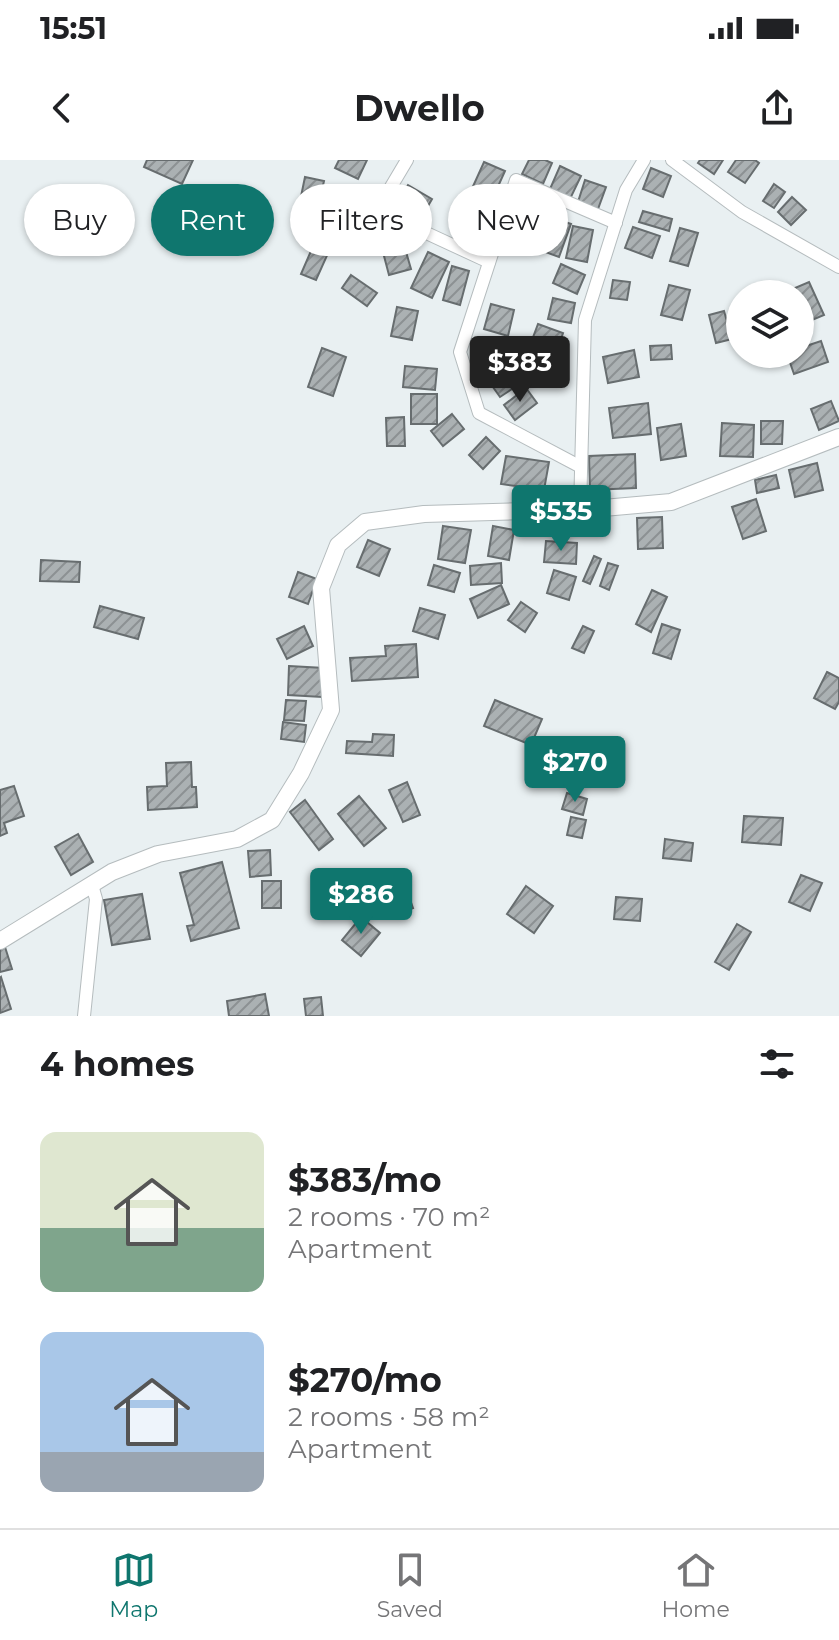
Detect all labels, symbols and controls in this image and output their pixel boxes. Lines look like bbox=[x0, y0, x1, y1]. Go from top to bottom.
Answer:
text: 15:51 bbox=[40, 10, 107, 47]
icon: back bbox=[40, 86, 84, 130]
text: Dwello bbox=[354, 86, 485, 130]
icon: share bbox=[755, 86, 799, 130]
chip: Buy bbox=[24, 184, 135, 256]
chip: Rent bbox=[151, 184, 274, 256]
chip: Filters bbox=[290, 184, 432, 256]
chip: New bbox=[448, 184, 568, 256]
map controls bbox=[726, 280, 814, 368]
button: layers bbox=[726, 280, 814, 368]
pin: $383 bbox=[473, 336, 567, 404]
text: $383 bbox=[488, 346, 552, 378]
pin: $535 bbox=[514, 485, 608, 553]
text: $535 bbox=[530, 495, 592, 527]
pin: $270 bbox=[528, 736, 622, 804]
text: $270 bbox=[542, 746, 608, 778]
pin: $286 bbox=[314, 868, 408, 936]
text: $286 bbox=[328, 878, 394, 910]
icon: filters bbox=[755, 1042, 799, 1086]
text: 4 homes bbox=[40, 1043, 194, 1085]
text: $383/mo bbox=[288, 1159, 442, 1201]
icon: home bbox=[104, 1164, 200, 1260]
text: 2 rooms · 70 m² bbox=[288, 1201, 490, 1233]
text: Apartment bbox=[288, 1233, 432, 1265]
text: $270/mo bbox=[288, 1359, 442, 1401]
icon: home bbox=[104, 1364, 200, 1460]
text: 2 rooms · 58 m² bbox=[288, 1401, 490, 1433]
text: Apartment bbox=[288, 1433, 432, 1465]
tab: Map bbox=[109, 1548, 158, 1623]
tab: Saved bbox=[377, 1548, 443, 1623]
tab: Home bbox=[661, 1548, 730, 1623]

